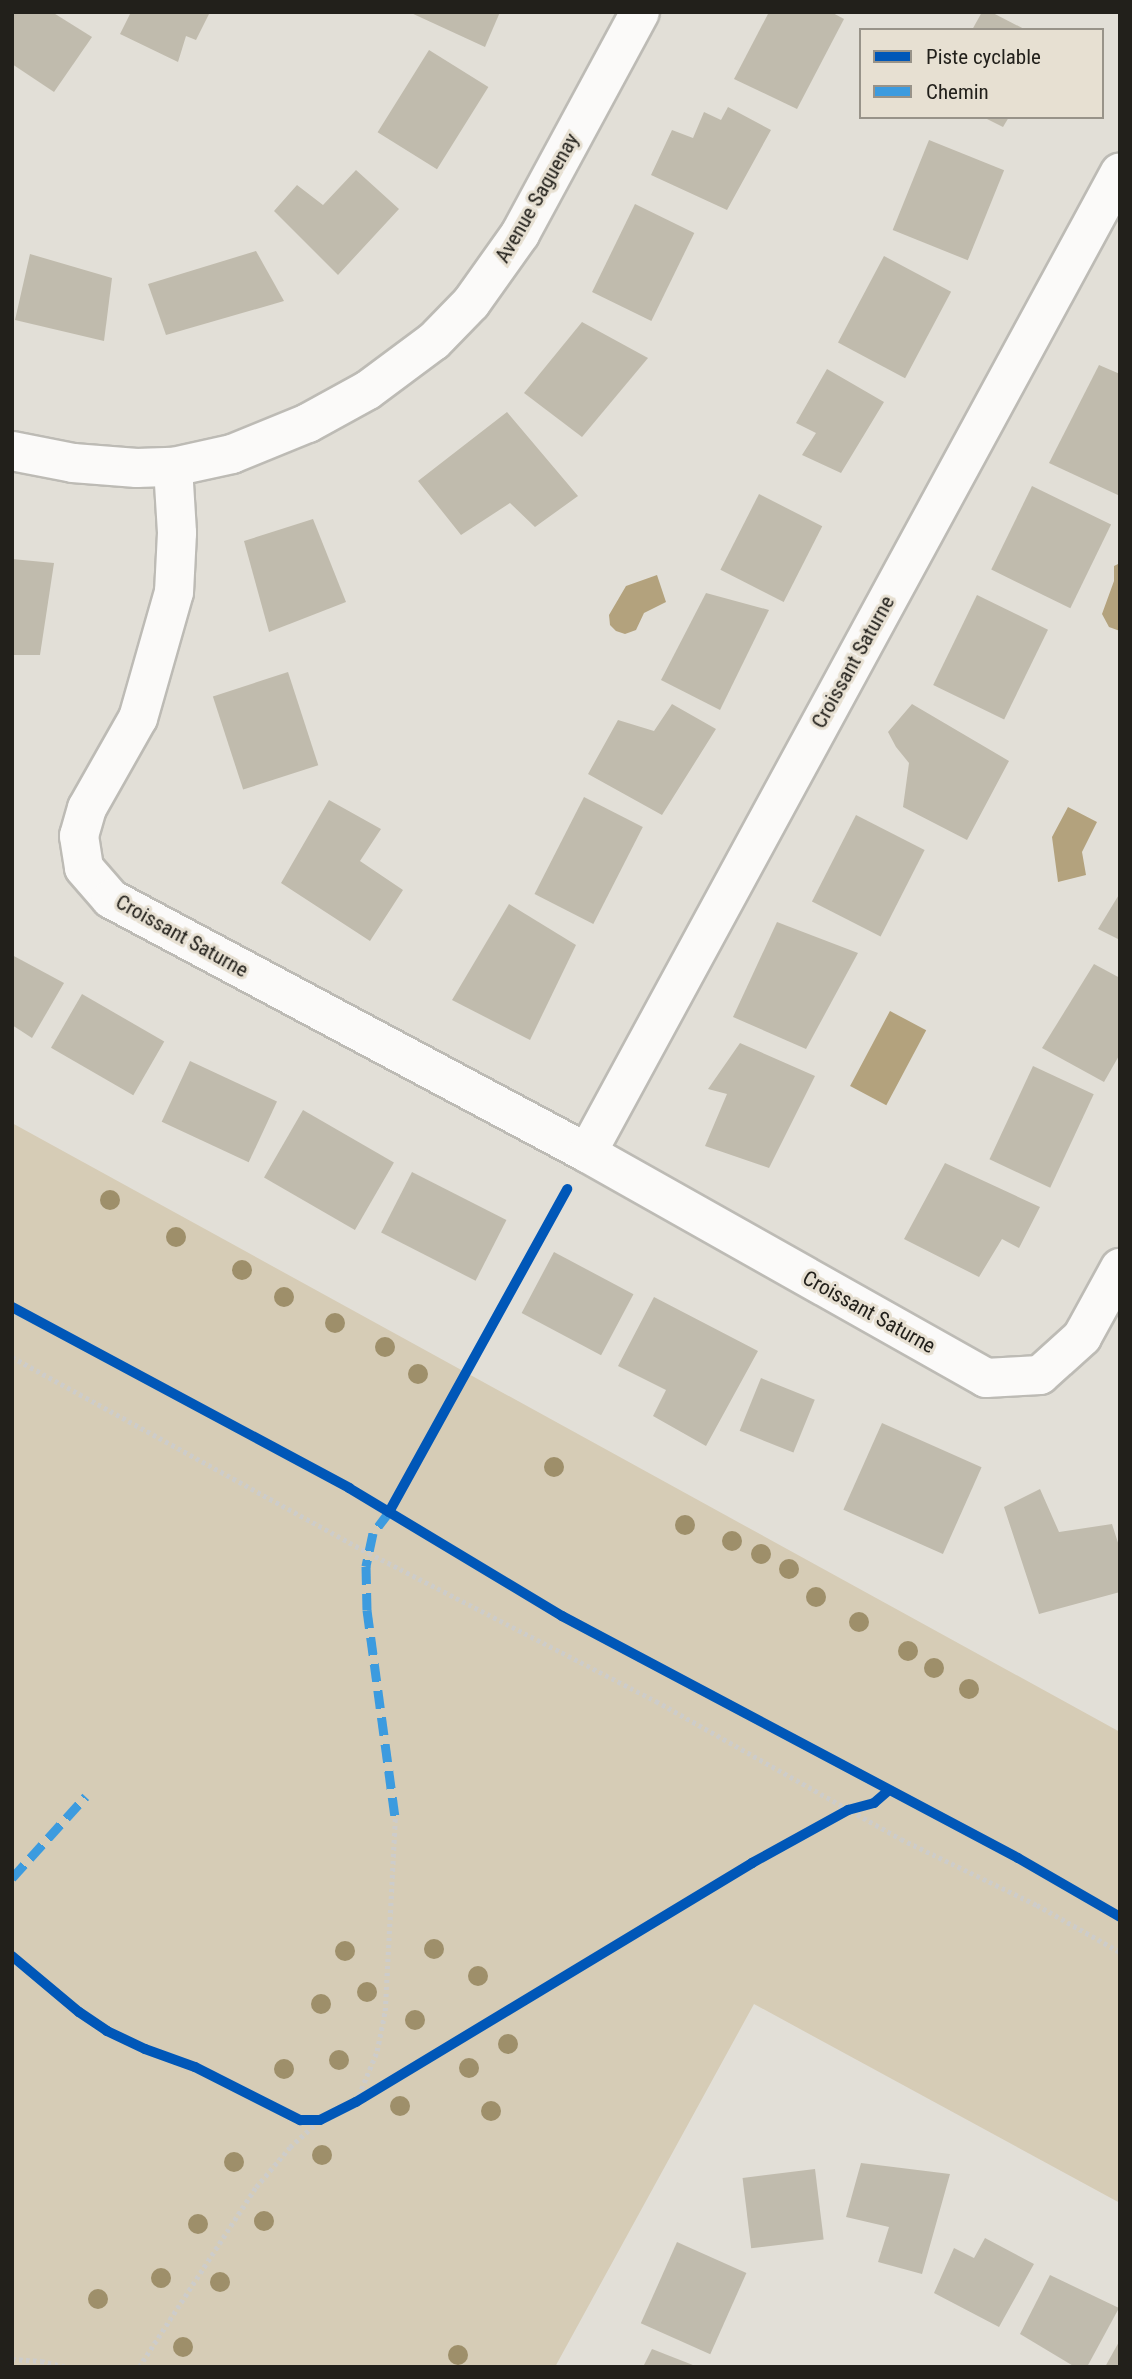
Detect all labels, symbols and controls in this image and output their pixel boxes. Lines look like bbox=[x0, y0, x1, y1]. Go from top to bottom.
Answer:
legend bbox=[859, 28, 1104, 119]
text: Piste cyclable bbox=[926, 45, 1041, 69]
text: Chemin bbox=[926, 80, 989, 104]
street label: Avenue Saguenay bbox=[490, 129, 584, 267]
street label: Croissant Saturne bbox=[806, 591, 900, 733]
street label: Croissant Saturne bbox=[111, 889, 253, 983]
street label: Croissant Saturne bbox=[798, 1265, 940, 1359]

